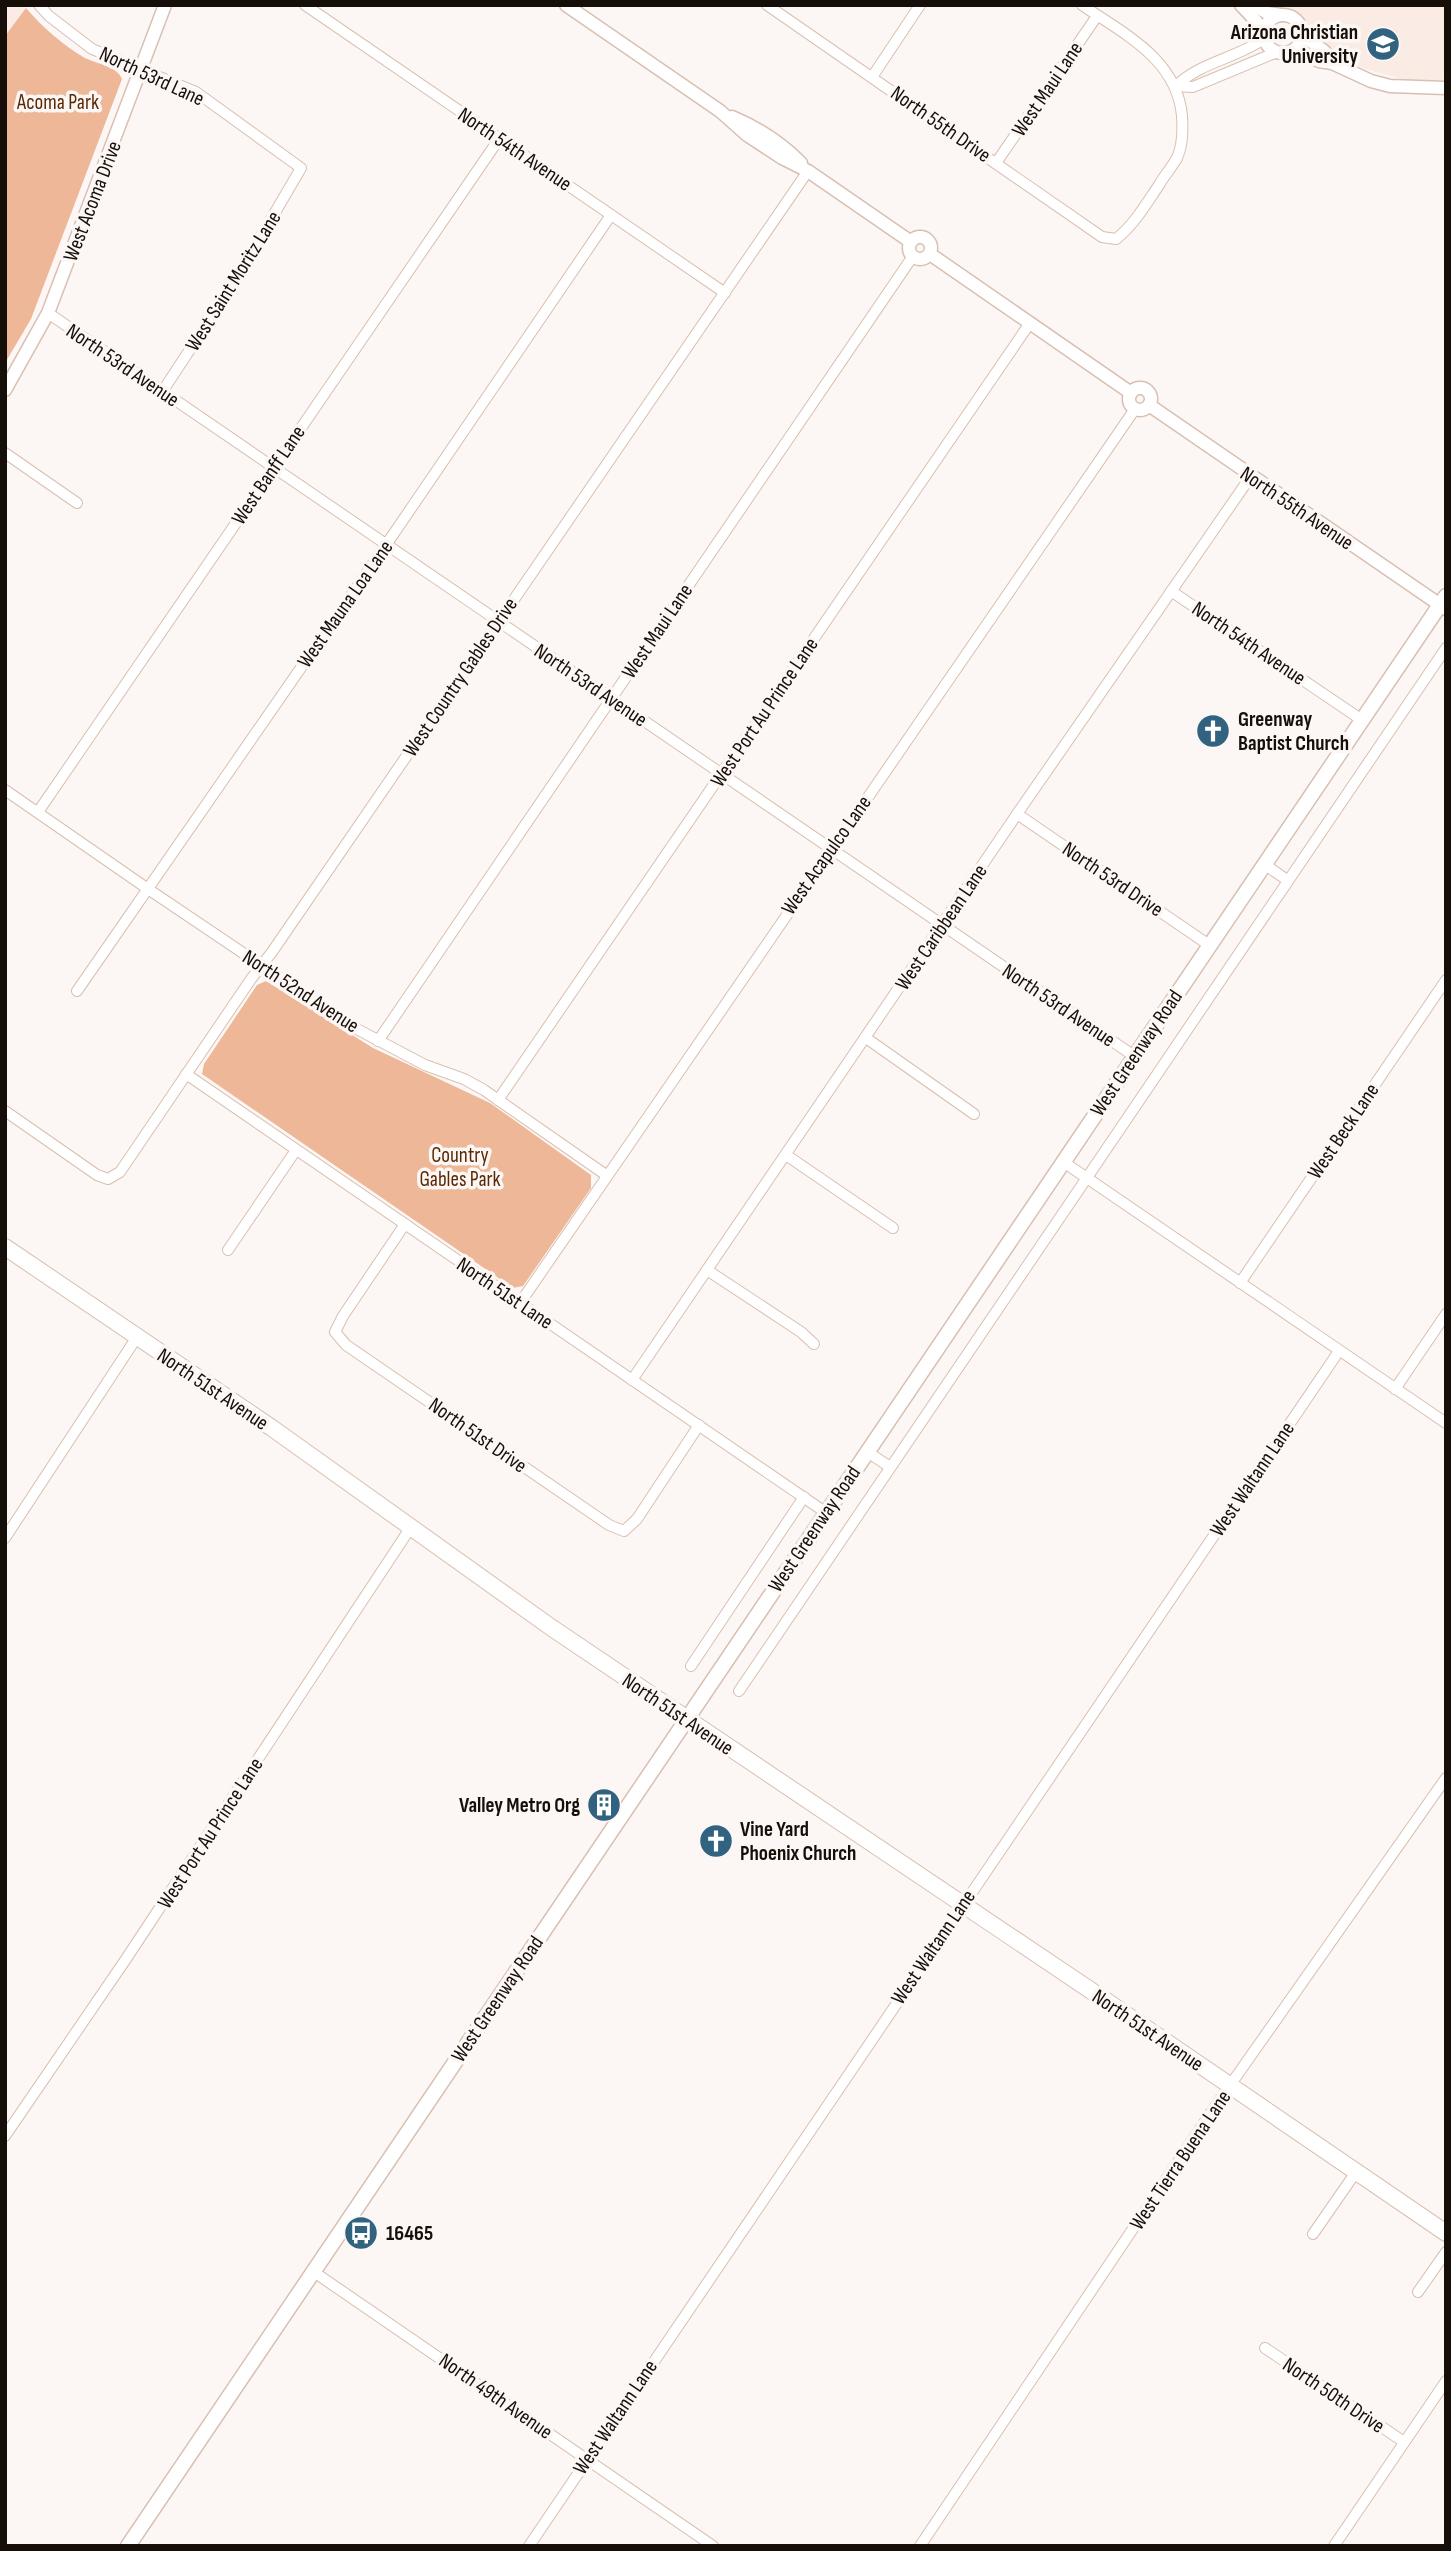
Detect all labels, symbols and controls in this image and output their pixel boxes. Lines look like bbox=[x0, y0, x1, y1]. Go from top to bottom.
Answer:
place label: Arizona Christian University bbox=[1230, 20, 1358, 69]
school or university icon: Arizona Christian University bbox=[1364, 25, 1402, 63]
street label: West Maui Lane bbox=[1007, 37, 1088, 141]
street label: North 53rd Lane bbox=[95, 41, 208, 112]
street label: North 55th Drive bbox=[886, 81, 996, 168]
park label: Acoma Park bbox=[16, 90, 99, 115]
street label: North 54th Avenue bbox=[453, 102, 576, 197]
street label: West Acoma Drive bbox=[58, 137, 127, 265]
street label: West Saint Moritz Lane bbox=[180, 206, 287, 356]
street label: North 53rd Avenue bbox=[62, 318, 184, 412]
street label: West Banff Lane bbox=[226, 421, 311, 530]
street label: North 55th Avenue bbox=[1235, 461, 1358, 556]
street label: West Mauna Loa Lane bbox=[292, 536, 399, 673]
street label: West Maui Lane bbox=[617, 579, 698, 683]
street label: West Country Gables Drive bbox=[398, 593, 523, 762]
street label: North 54th Avenue bbox=[1187, 596, 1310, 691]
street label: West Port Au Prince Lane bbox=[705, 633, 824, 792]
street label: North 53rd Avenue bbox=[530, 638, 652, 732]
place label: Greenway Baptist Church bbox=[1238, 707, 1349, 756]
church icon: Greenway Baptist Church bbox=[1194, 712, 1232, 750]
street label: West Acapulco Lane bbox=[776, 791, 877, 920]
street label: North 53rd Drive bbox=[1058, 837, 1168, 922]
street label: West Caribbean Lane bbox=[890, 860, 993, 995]
street label: North 52nd Avenue bbox=[238, 944, 364, 1038]
street label: North 53rd Avenue bbox=[998, 958, 1120, 1052]
street label: West Greenway Road bbox=[1085, 985, 1188, 1121]
street label: West Beck Lane bbox=[1302, 1079, 1384, 1184]
park label: Country Gables Park bbox=[419, 1143, 501, 1192]
street label: North 51st Lane bbox=[452, 1252, 558, 1335]
street label: North 51st Avenue bbox=[152, 1343, 273, 1436]
street label: North 51st Drive bbox=[424, 1392, 532, 1478]
street label: West Waltann Lane bbox=[1205, 1417, 1300, 1541]
street label: West Greenway Road bbox=[763, 1461, 866, 1597]
street label: North 51st Avenue bbox=[617, 1668, 738, 1761]
street label: West Port Au Prince Lane bbox=[152, 1753, 269, 1913]
building icon: Valley Metro Org bbox=[585, 1786, 623, 1824]
place label: Valley Metro Org bbox=[459, 1793, 580, 1818]
place label: Vine Yard Phoenix Church bbox=[740, 1817, 856, 1866]
church icon: Vine Yard Phoenix Church bbox=[697, 1822, 735, 1860]
street label: West Waltann Lane bbox=[886, 1885, 981, 2009]
street label: West Greenway Road bbox=[446, 1931, 549, 2067]
street label: North 51st Avenue bbox=[1087, 1984, 1208, 2077]
street label: West Tierra Buena Lane bbox=[1124, 2086, 1236, 2235]
bus stop icon: 16465 bbox=[342, 2214, 380, 2252]
place label: 16465 bbox=[386, 2221, 433, 2246]
street label: North 49th Avenue bbox=[434, 2348, 557, 2445]
street label: North 50th Drive bbox=[1278, 2352, 1389, 2439]
street label: West Waltann Lane bbox=[568, 2355, 663, 2479]

